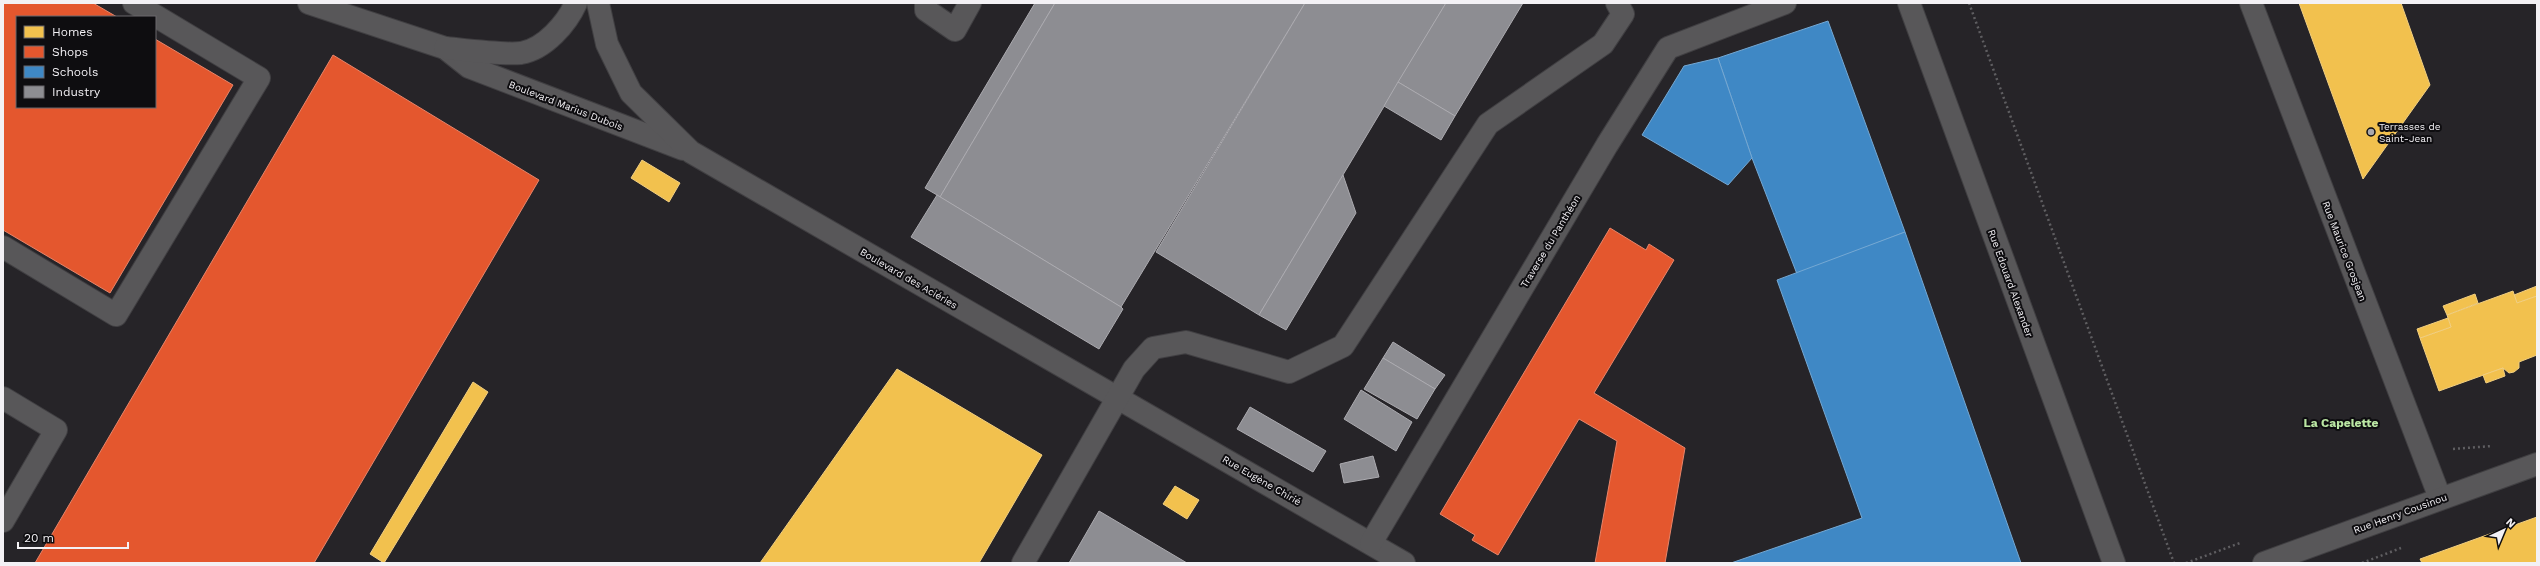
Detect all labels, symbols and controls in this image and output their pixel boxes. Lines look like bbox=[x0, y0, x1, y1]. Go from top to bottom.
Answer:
legend bbox=[16, 16, 156, 108]
text: Homes bbox=[52, 25, 93, 39]
text: Shops bbox=[52, 45, 88, 59]
text: Schools bbox=[52, 65, 98, 79]
street label: Boulevard Marius Dubois bbox=[507, 79, 624, 132]
text: Industry bbox=[52, 85, 101, 99]
place label: Terrasses de Saint-Jean bbox=[2379, 121, 2441, 144]
marker: Terrasses de Saint-Jean bbox=[2366, 127, 2376, 137]
street label: Traverse du Panthéon bbox=[1518, 193, 1582, 290]
street label: Rue Maurice Grosjean bbox=[2320, 200, 2369, 303]
street label: Rue Edouard Alexander bbox=[1986, 228, 2035, 339]
street label: Boulevard des Aciéries bbox=[858, 246, 959, 311]
district label: La Capelette bbox=[2304, 416, 2378, 430]
street label: Rue Eugène Chirié bbox=[1220, 453, 1303, 508]
street label: Rue Henry Cousinou bbox=[2352, 491, 2448, 536]
north arrow bbox=[2484, 510, 2524, 550]
text: N bbox=[2503, 516, 2518, 531]
scale bar bbox=[18, 524, 128, 550]
text: 20 m bbox=[24, 531, 54, 545]

